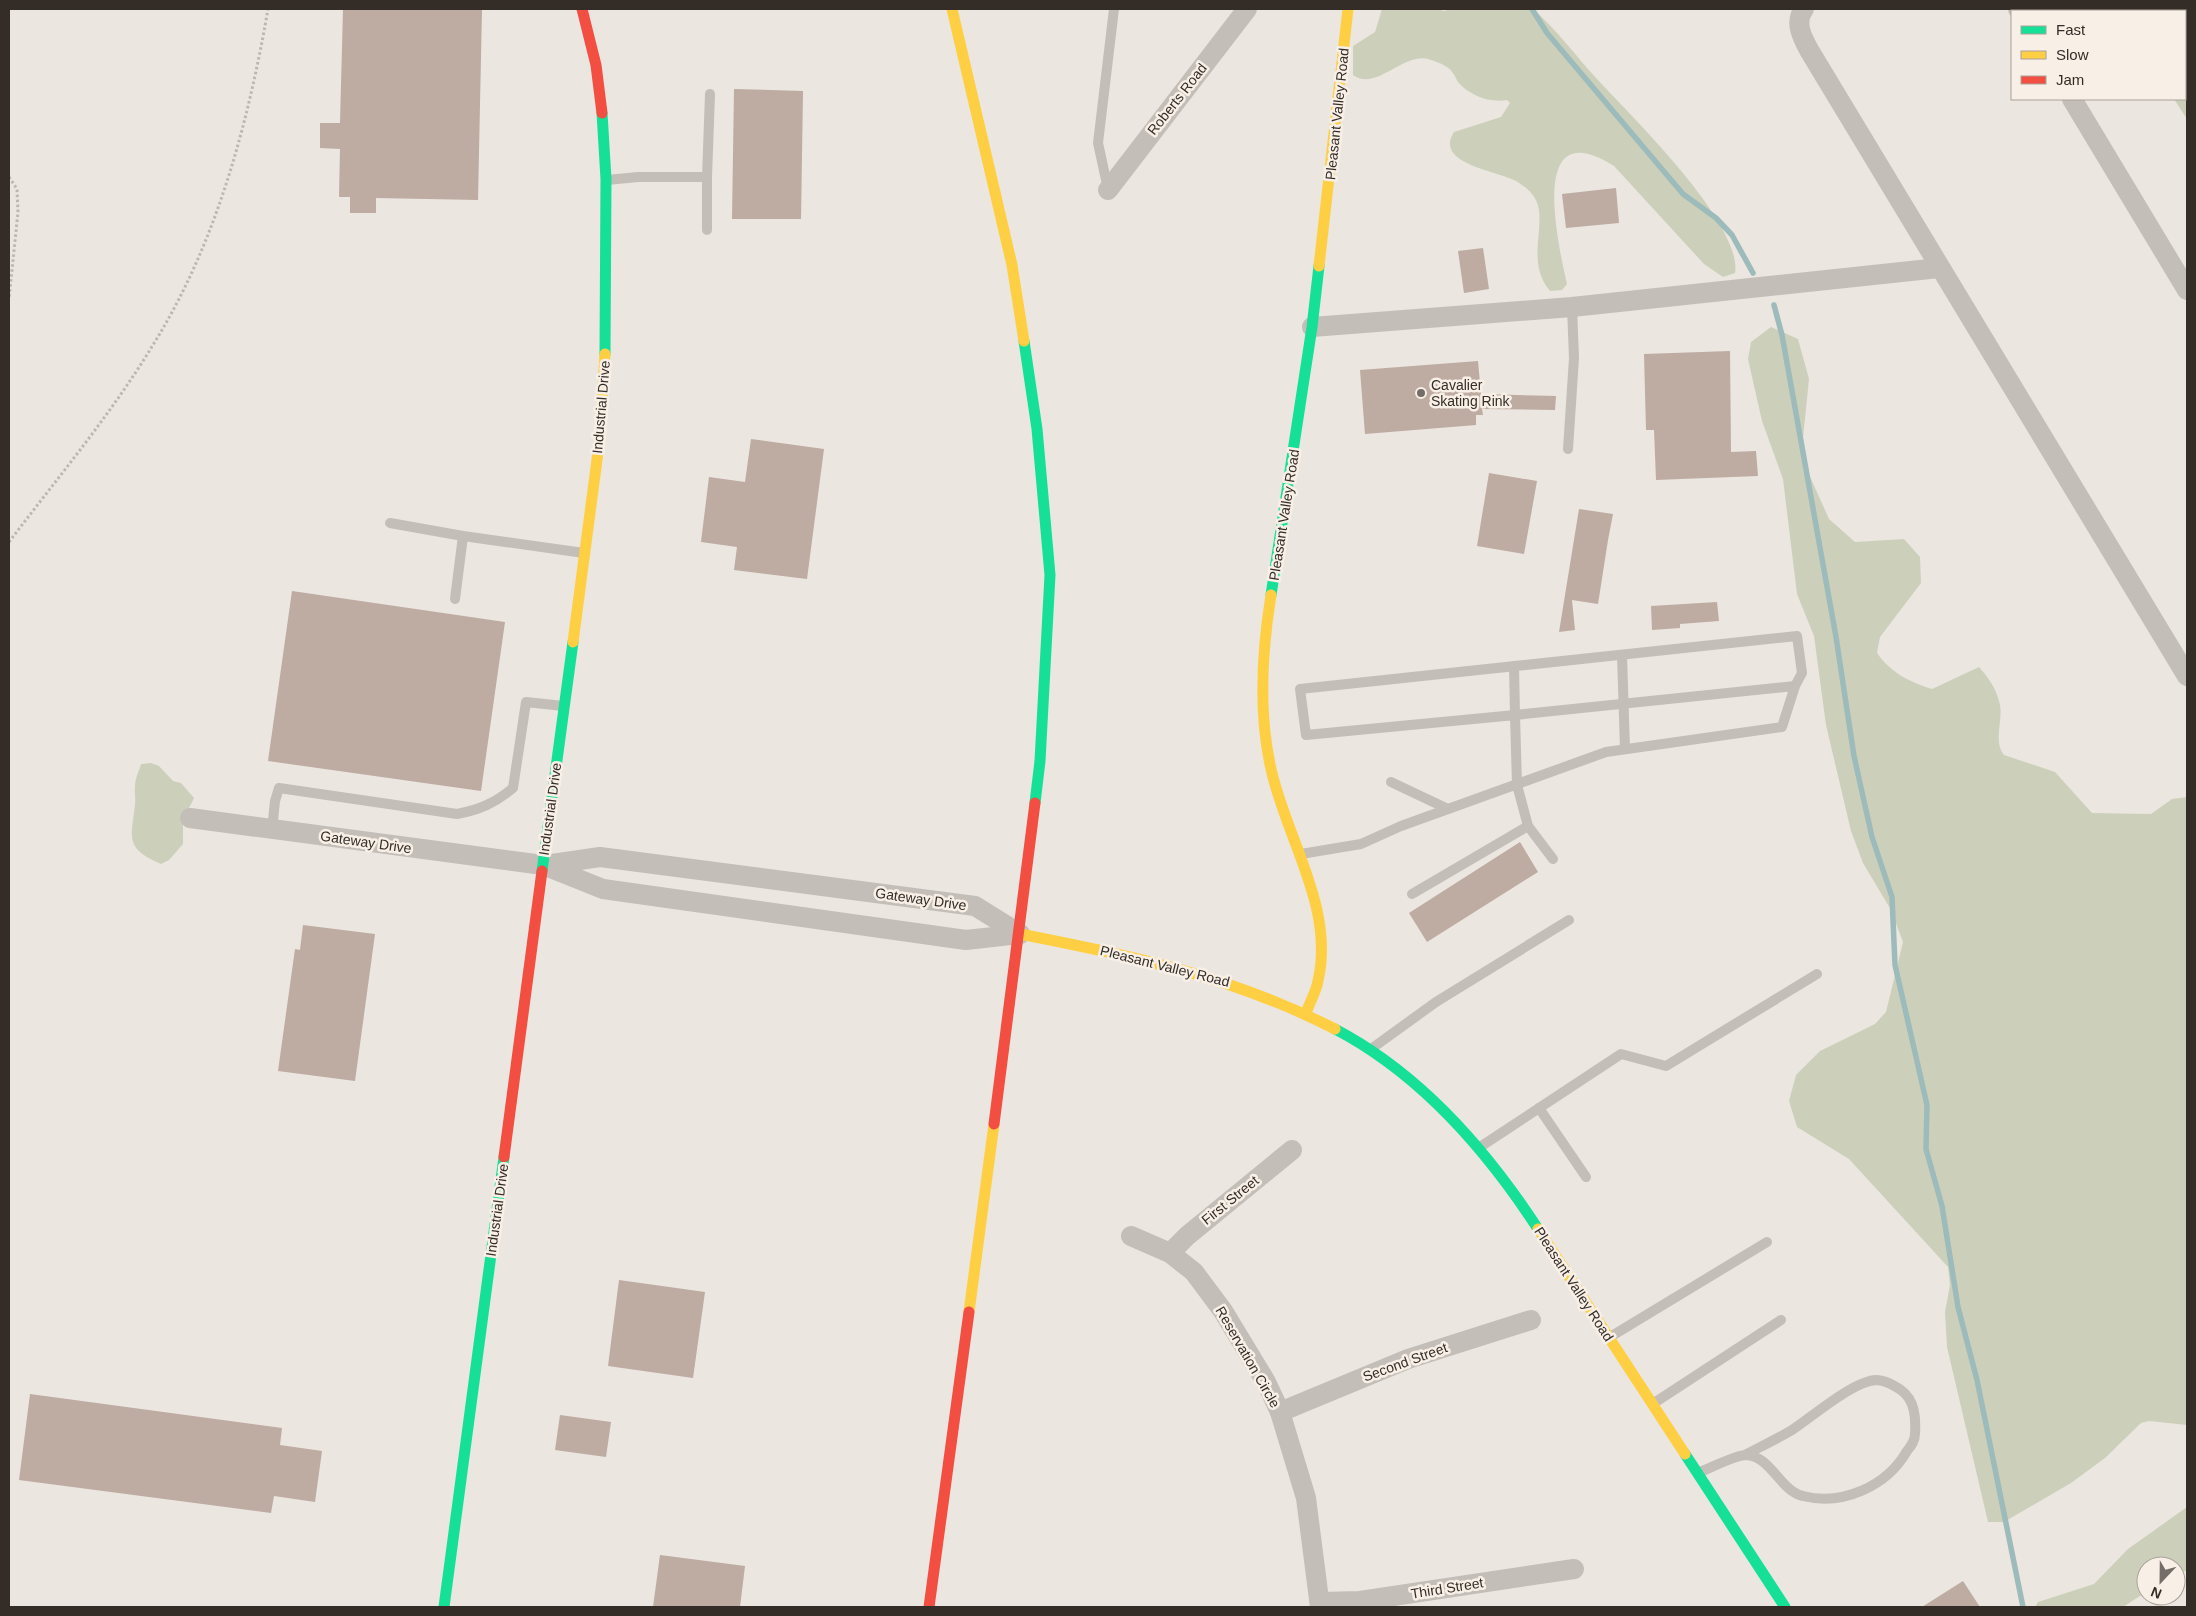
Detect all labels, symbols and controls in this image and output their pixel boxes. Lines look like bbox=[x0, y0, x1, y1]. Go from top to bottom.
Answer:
legend bbox=[2011, 10, 2186, 100]
text: Fast bbox=[2056, 21, 2086, 38]
text: Slow bbox=[2056, 46, 2089, 63]
street label: Pleasant Valley Road bbox=[1322, 47, 1352, 181]
street label: Roberts Road bbox=[1144, 60, 1210, 138]
text: Jam bbox=[2056, 71, 2084, 88]
street label: Industrial Drive bbox=[589, 360, 613, 454]
place label: Cavalier Skating Rink bbox=[1431, 377, 1511, 409]
marker: Cavalier Skating Rink bbox=[1415, 387, 1427, 399]
street label: Pleasant Valley Road bbox=[1266, 448, 1302, 582]
street label: Industrial Drive bbox=[536, 761, 564, 856]
street label: Gateway Drive bbox=[319, 828, 413, 856]
street label: Gateway Drive bbox=[874, 885, 968, 913]
street label: Pleasant Valley Road bbox=[1099, 942, 1231, 990]
street label: Industrial Drive bbox=[483, 1162, 511, 1257]
street label: First Street bbox=[1198, 1172, 1262, 1228]
street label: Pleasant Valley Road bbox=[1531, 1224, 1617, 1344]
street label: Reservation Circle bbox=[1212, 1303, 1284, 1411]
street label: Second Street bbox=[1361, 1339, 1450, 1385]
north arrow bbox=[2136, 1556, 2186, 1606]
street label: Third Street bbox=[1410, 1574, 1484, 1602]
text: N bbox=[2148, 1584, 2164, 1602]

